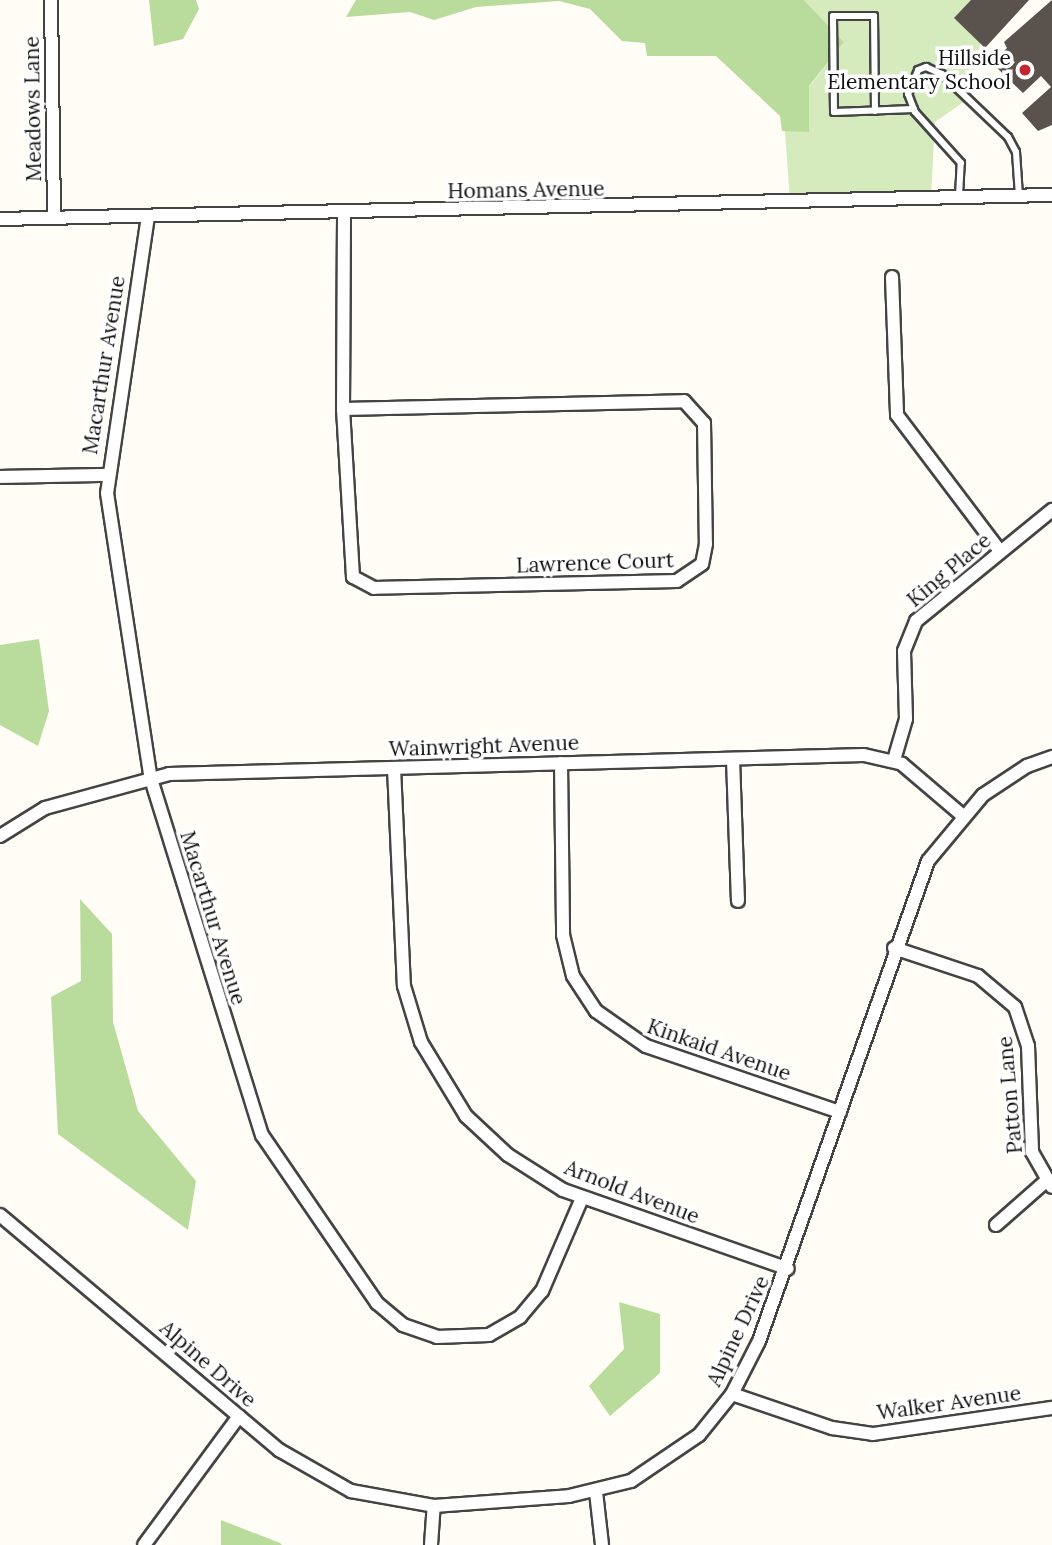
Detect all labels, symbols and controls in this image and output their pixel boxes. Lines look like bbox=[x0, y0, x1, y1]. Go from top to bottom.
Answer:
street label: Meadows Lane bbox=[19, 36, 47, 182]
place label: Hillside Elementary School bbox=[827, 45, 1011, 95]
marker: Hillside Elementary School bbox=[1017, 62, 1033, 78]
street label: Homans Avenue bbox=[447, 176, 605, 204]
street label: Macarthur Avenue bbox=[77, 274, 131, 456]
street label: King Place bbox=[902, 528, 996, 612]
street label: Lawrence Court bbox=[516, 548, 674, 578]
street label: Wainwright Avenue bbox=[388, 730, 580, 762]
street label: Macarthur Avenue bbox=[175, 828, 251, 1008]
street label: Kinkaid Avenue bbox=[644, 1014, 794, 1086]
street label: Patton Lane bbox=[992, 1035, 1028, 1155]
street label: Arnold Avenue bbox=[561, 1155, 703, 1229]
street label: Alpine Drive bbox=[701, 1272, 775, 1390]
street label: Alpine Drive bbox=[155, 1315, 261, 1413]
street label: Walker Avenue bbox=[875, 1380, 1023, 1426]

